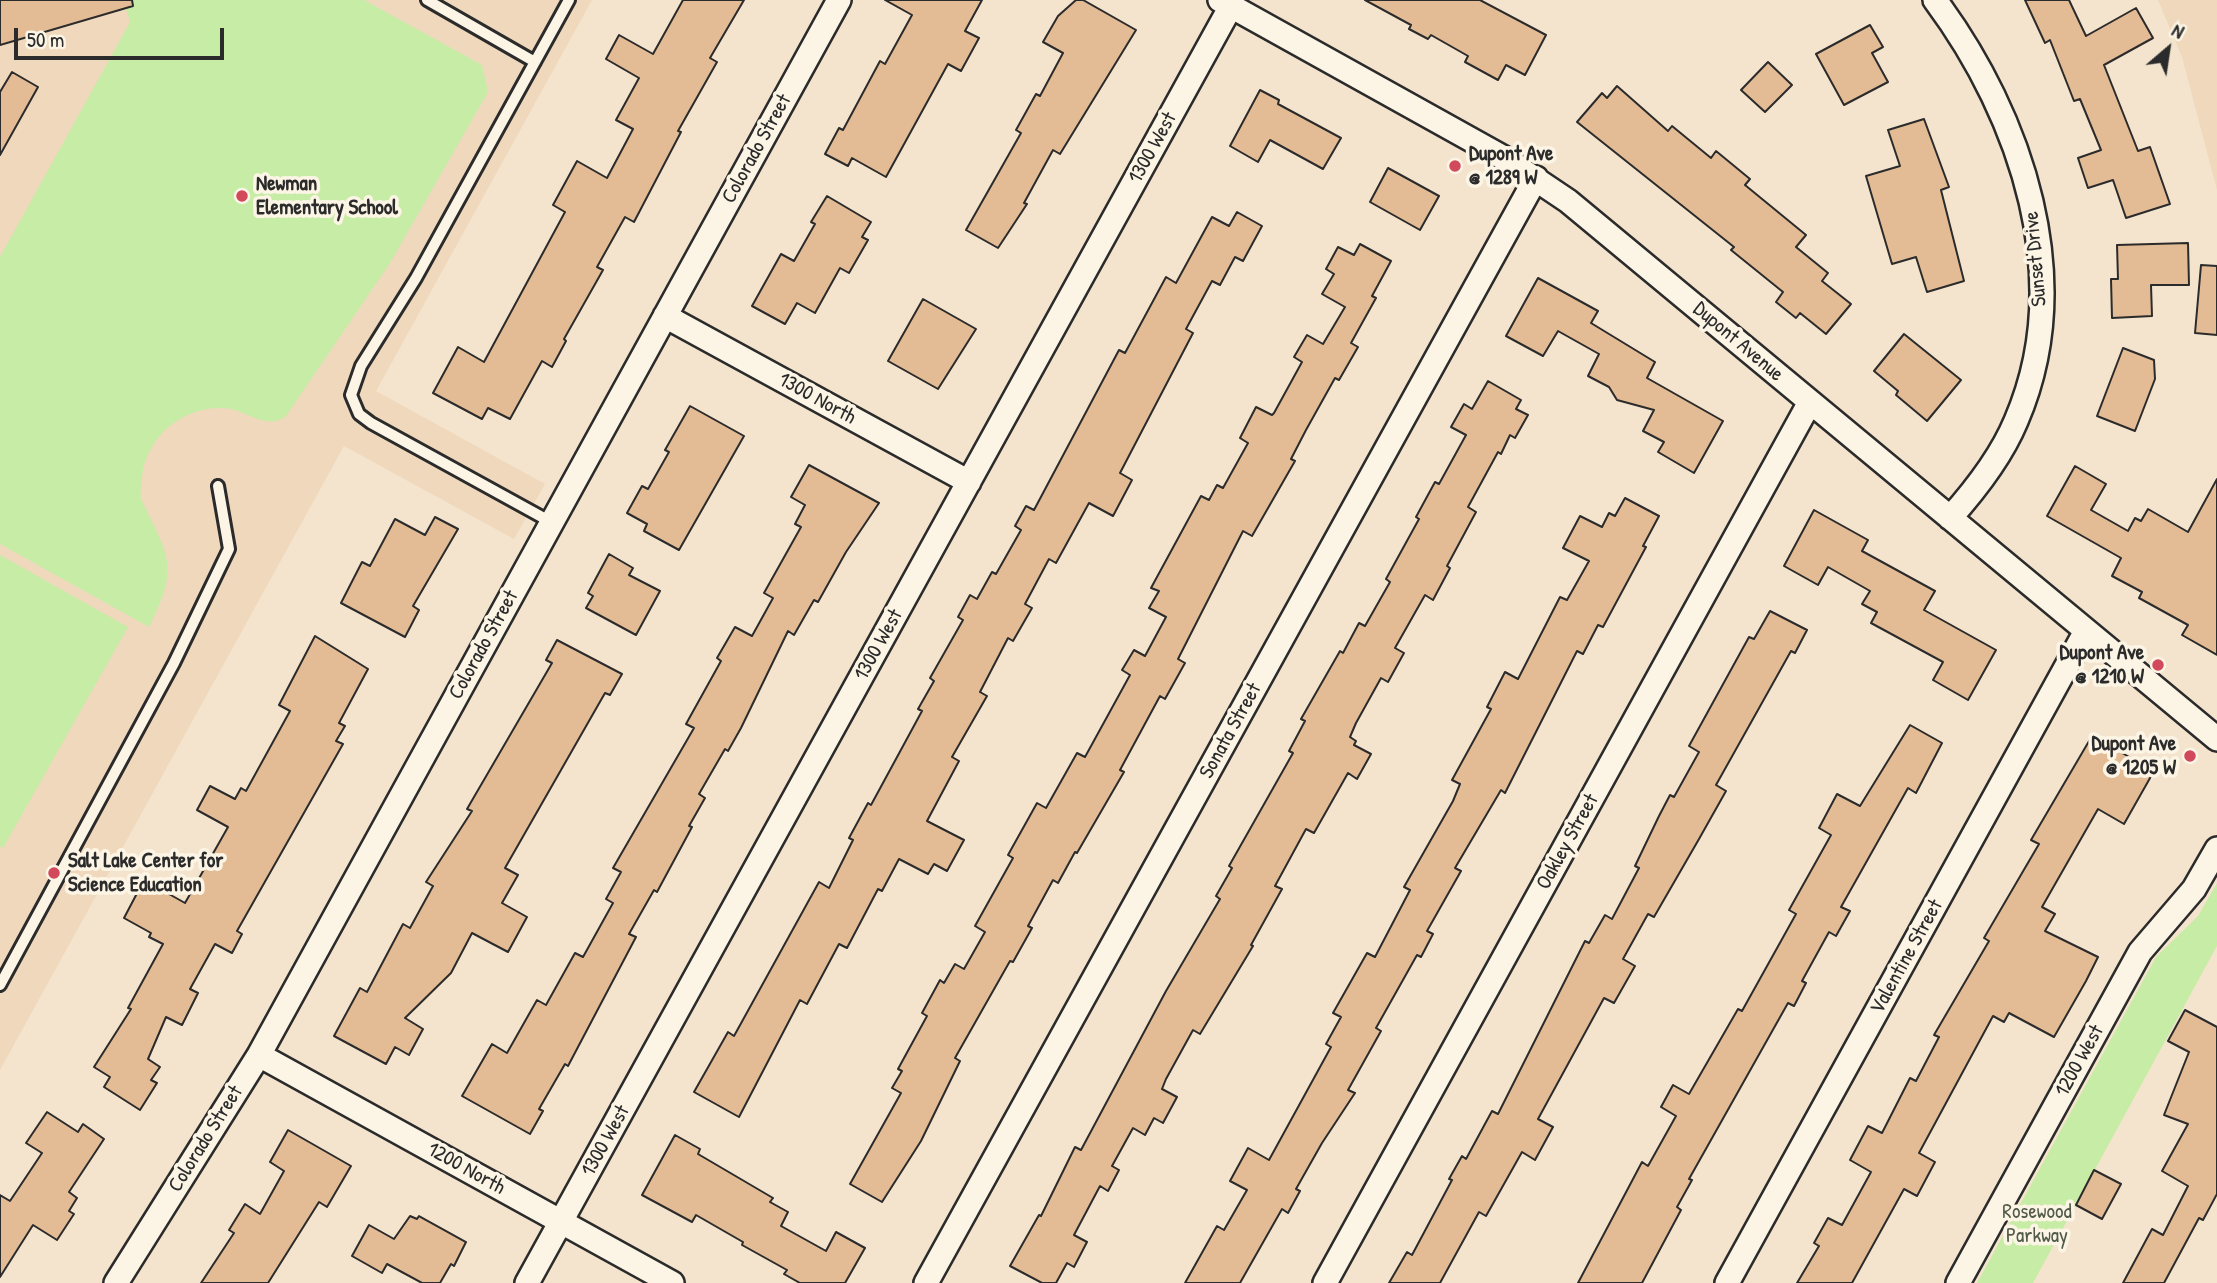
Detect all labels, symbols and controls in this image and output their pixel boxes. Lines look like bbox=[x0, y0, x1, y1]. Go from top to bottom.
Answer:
scale bar bbox=[18, 14, 228, 58]
north arrow bbox=[2133, 14, 2203, 84]
text: N bbox=[2167, 17, 2189, 44]
text: 50 m bbox=[27, 25, 64, 54]
street label: Colorado Street bbox=[717, 90, 797, 208]
street label: 1300 West bbox=[1123, 108, 1183, 188]
place label: Dupont Ave @ 1289 W bbox=[1469, 141, 1553, 191]
marker: Dupont Ave @ 1289 W bbox=[1447, 158, 1463, 174]
place label: Newman Elementary School bbox=[256, 171, 398, 221]
marker: Newman Elementary School bbox=[234, 188, 250, 204]
street label: Sunset Drive bbox=[2019, 210, 2053, 308]
street label: Dupont Avenue bbox=[1688, 297, 1788, 387]
street label: 1300 North bbox=[774, 368, 860, 430]
street label: Colorado Street bbox=[444, 586, 524, 704]
street label: 1300 West bbox=[849, 605, 909, 685]
place label: Dupont Ave @ 1210 W bbox=[2060, 640, 2144, 690]
marker: Dupont Ave @ 1210 W bbox=[2150, 657, 2166, 673]
street label: Sonata Street bbox=[1195, 679, 1267, 783]
place label: Dupont Ave @ 1205 W bbox=[2092, 731, 2176, 781]
marker: Dupont Ave @ 1205 W bbox=[2182, 748, 2198, 764]
street label: Oakley Street bbox=[1531, 790, 1605, 894]
place label: Salt Lake Center for Science Education bbox=[68, 848, 223, 898]
marker: Salt Lake Center for Science Education bbox=[46, 865, 62, 881]
street label: Valentine Street bbox=[1865, 895, 1949, 1019]
street label: 1200 West bbox=[2050, 1021, 2110, 1101]
street label: Colorado Street bbox=[163, 1081, 249, 1197]
street label: 1300 West bbox=[576, 1101, 636, 1181]
street label: 1200 North bbox=[423, 1137, 509, 1201]
park label: Rosewood Parkway bbox=[2002, 1199, 2072, 1249]

